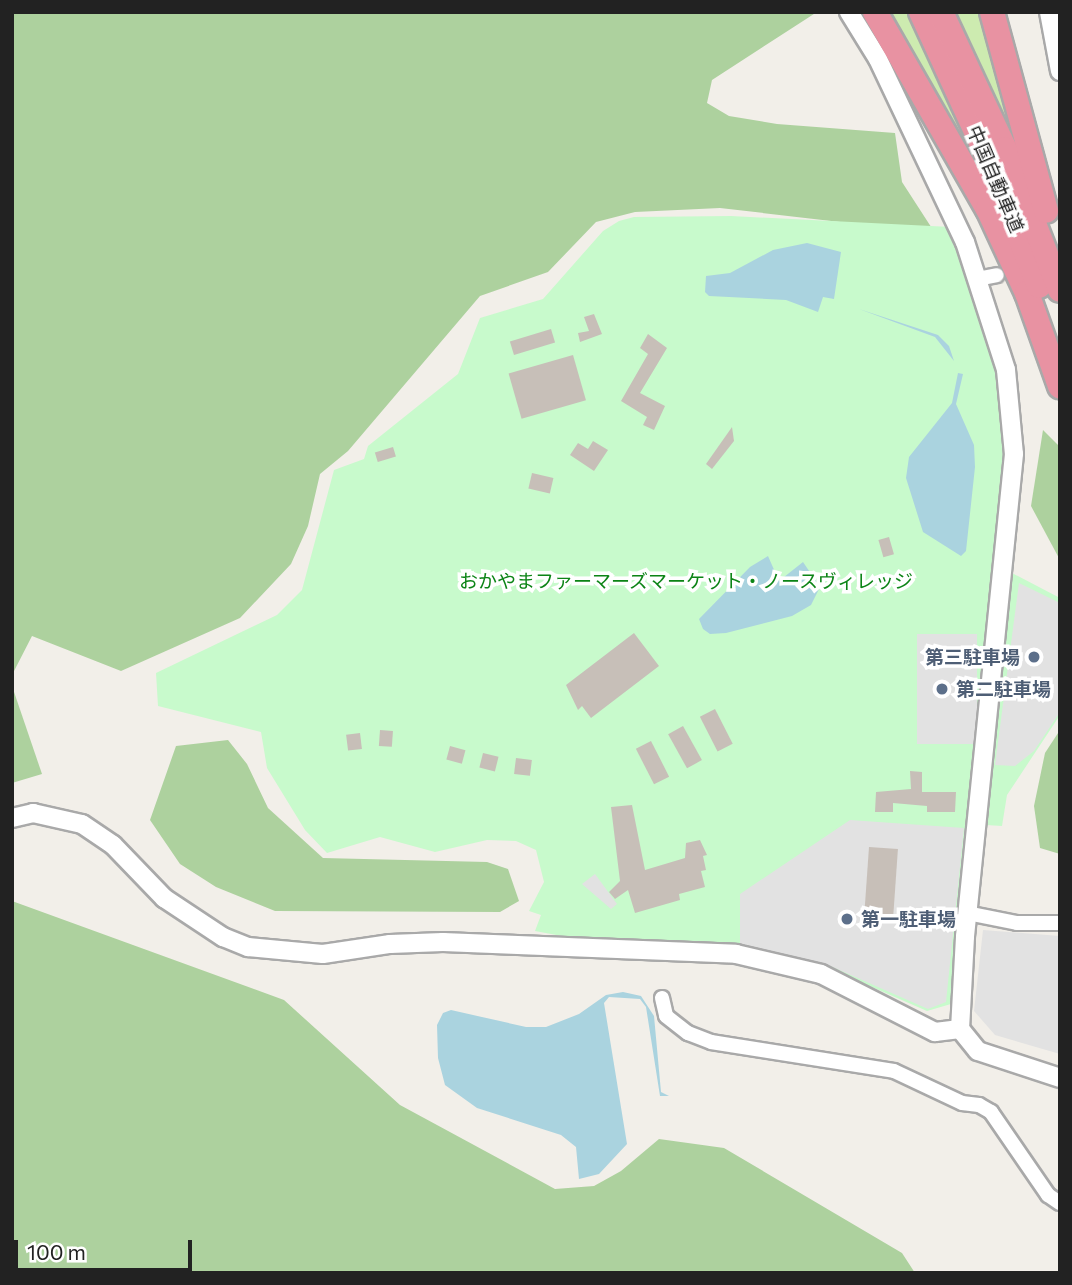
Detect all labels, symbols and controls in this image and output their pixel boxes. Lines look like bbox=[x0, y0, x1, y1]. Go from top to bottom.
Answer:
street label: 中国自動車道 bbox=[963, 122, 1029, 236]
park label: おかやまファーマーズマーケット・ノースヴィレッジ bbox=[458, 570, 914, 592]
place label: 第三駐車場 bbox=[925, 646, 1020, 668]
marker: 第三駐車場 bbox=[1026, 649, 1042, 665]
place label: 第二駐車場 bbox=[956, 678, 1051, 700]
marker: 第二駐車場 bbox=[934, 681, 950, 697]
place label: 第一駐車場 bbox=[861, 908, 956, 930]
marker: 第一駐車場 bbox=[839, 911, 855, 927]
scale bar bbox=[18, 1226, 196, 1270]
text: 100 m bbox=[27, 1239, 86, 1264]

